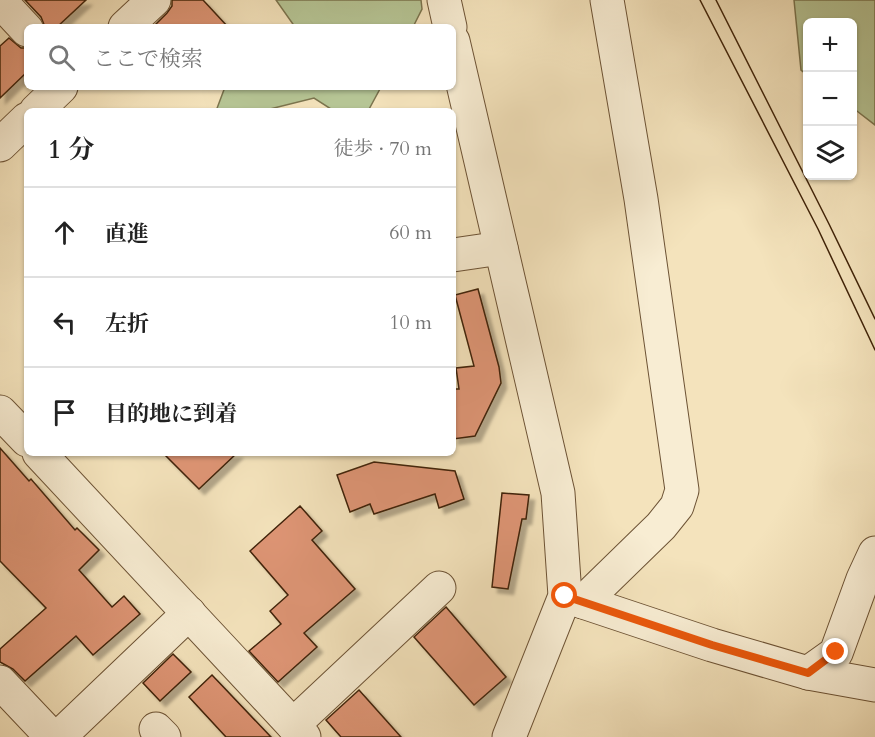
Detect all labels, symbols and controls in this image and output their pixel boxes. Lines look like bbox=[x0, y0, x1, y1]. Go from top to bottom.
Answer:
map controls bbox=[803, 18, 857, 180]
button: + bbox=[803, 18, 857, 72]
search box bbox=[24, 24, 456, 90]
icon: search bbox=[45, 41, 78, 74]
text: ここで検索 bbox=[93, 44, 203, 74]
button: − bbox=[803, 72, 857, 126]
button: layers bbox=[803, 126, 857, 180]
text: 1 分 bbox=[48, 132, 94, 167]
text: 徒歩 · 70 m bbox=[333, 135, 432, 162]
icon: ahead bbox=[48, 216, 81, 249]
text: 直進 bbox=[105, 219, 149, 249]
text: 60 m bbox=[389, 219, 432, 246]
icon: left bbox=[48, 306, 81, 339]
text: 左折 bbox=[105, 309, 149, 339]
text: 10 m bbox=[389, 309, 432, 336]
icon: arrive bbox=[48, 396, 81, 429]
text: 目的地に到着 bbox=[105, 399, 237, 429]
route start bbox=[551, 582, 577, 608]
route end bbox=[822, 638, 848, 664]

